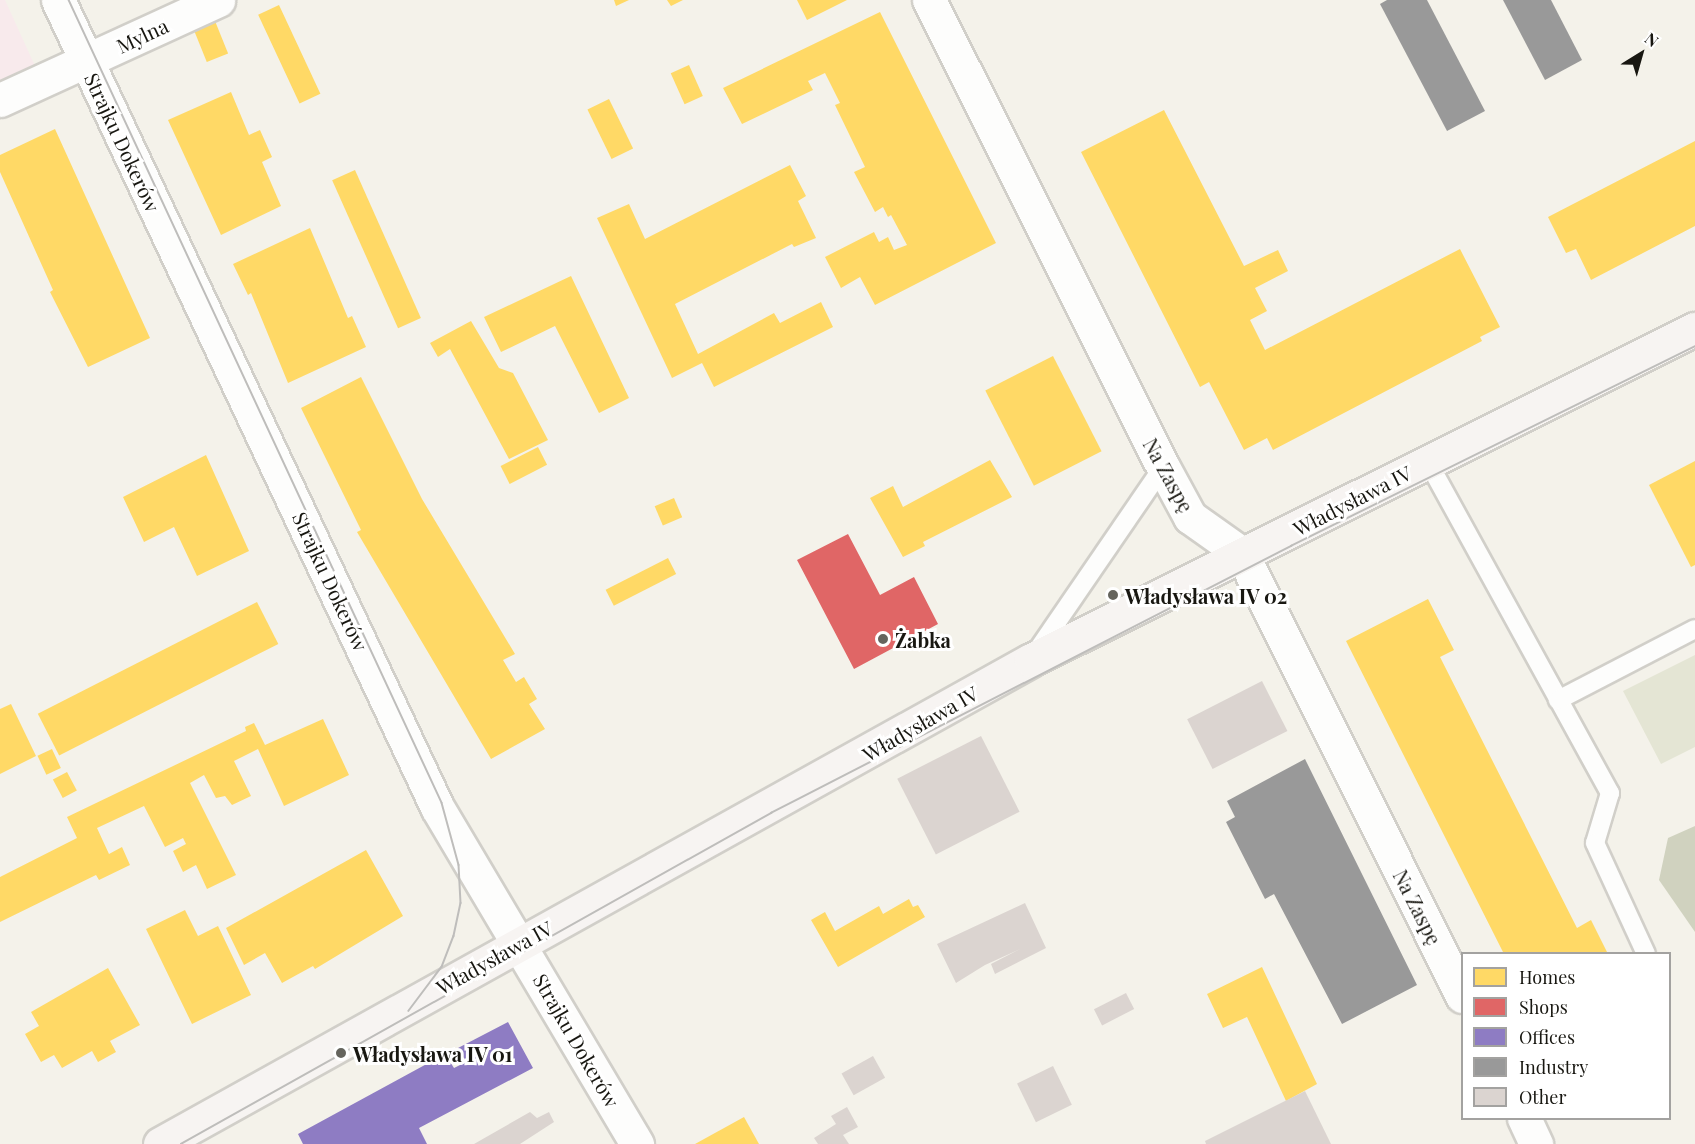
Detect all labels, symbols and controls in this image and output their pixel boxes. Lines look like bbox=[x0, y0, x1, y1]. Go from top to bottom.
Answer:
street label: Mylna bbox=[112, 13, 172, 57]
north arrow bbox=[1611, 24, 1671, 84]
text: N bbox=[1641, 27, 1663, 51]
street label: Strajku Dokerów bbox=[80, 69, 166, 215]
street label: Na Zaspę bbox=[1139, 434, 1199, 516]
street label: Władysława IV bbox=[1289, 460, 1415, 540]
street label: Strajku Dokerów bbox=[288, 508, 374, 654]
place label: Władysława IV 02 bbox=[1125, 583, 1288, 607]
marker: Władysława IV 02 bbox=[1106, 588, 1120, 602]
place label: Żabka bbox=[895, 627, 951, 651]
marker: Żabka bbox=[876, 632, 890, 646]
street label: Władysława IV bbox=[858, 680, 982, 766]
street label: Na Zaspę bbox=[1389, 865, 1447, 949]
street label: Władysława IV bbox=[432, 915, 556, 999]
legend bbox=[1461, 952, 1671, 1120]
text: Homes bbox=[1519, 965, 1575, 989]
street label: Strajku Dokerów bbox=[529, 969, 625, 1111]
text: Shops bbox=[1519, 995, 1568, 1019]
text: Offices bbox=[1519, 1025, 1575, 1049]
place label: Władysława IV 01 bbox=[353, 1041, 513, 1065]
marker: Władysława IV 01 bbox=[334, 1046, 348, 1060]
text: Industry bbox=[1519, 1055, 1588, 1079]
text: Other bbox=[1519, 1085, 1566, 1109]

